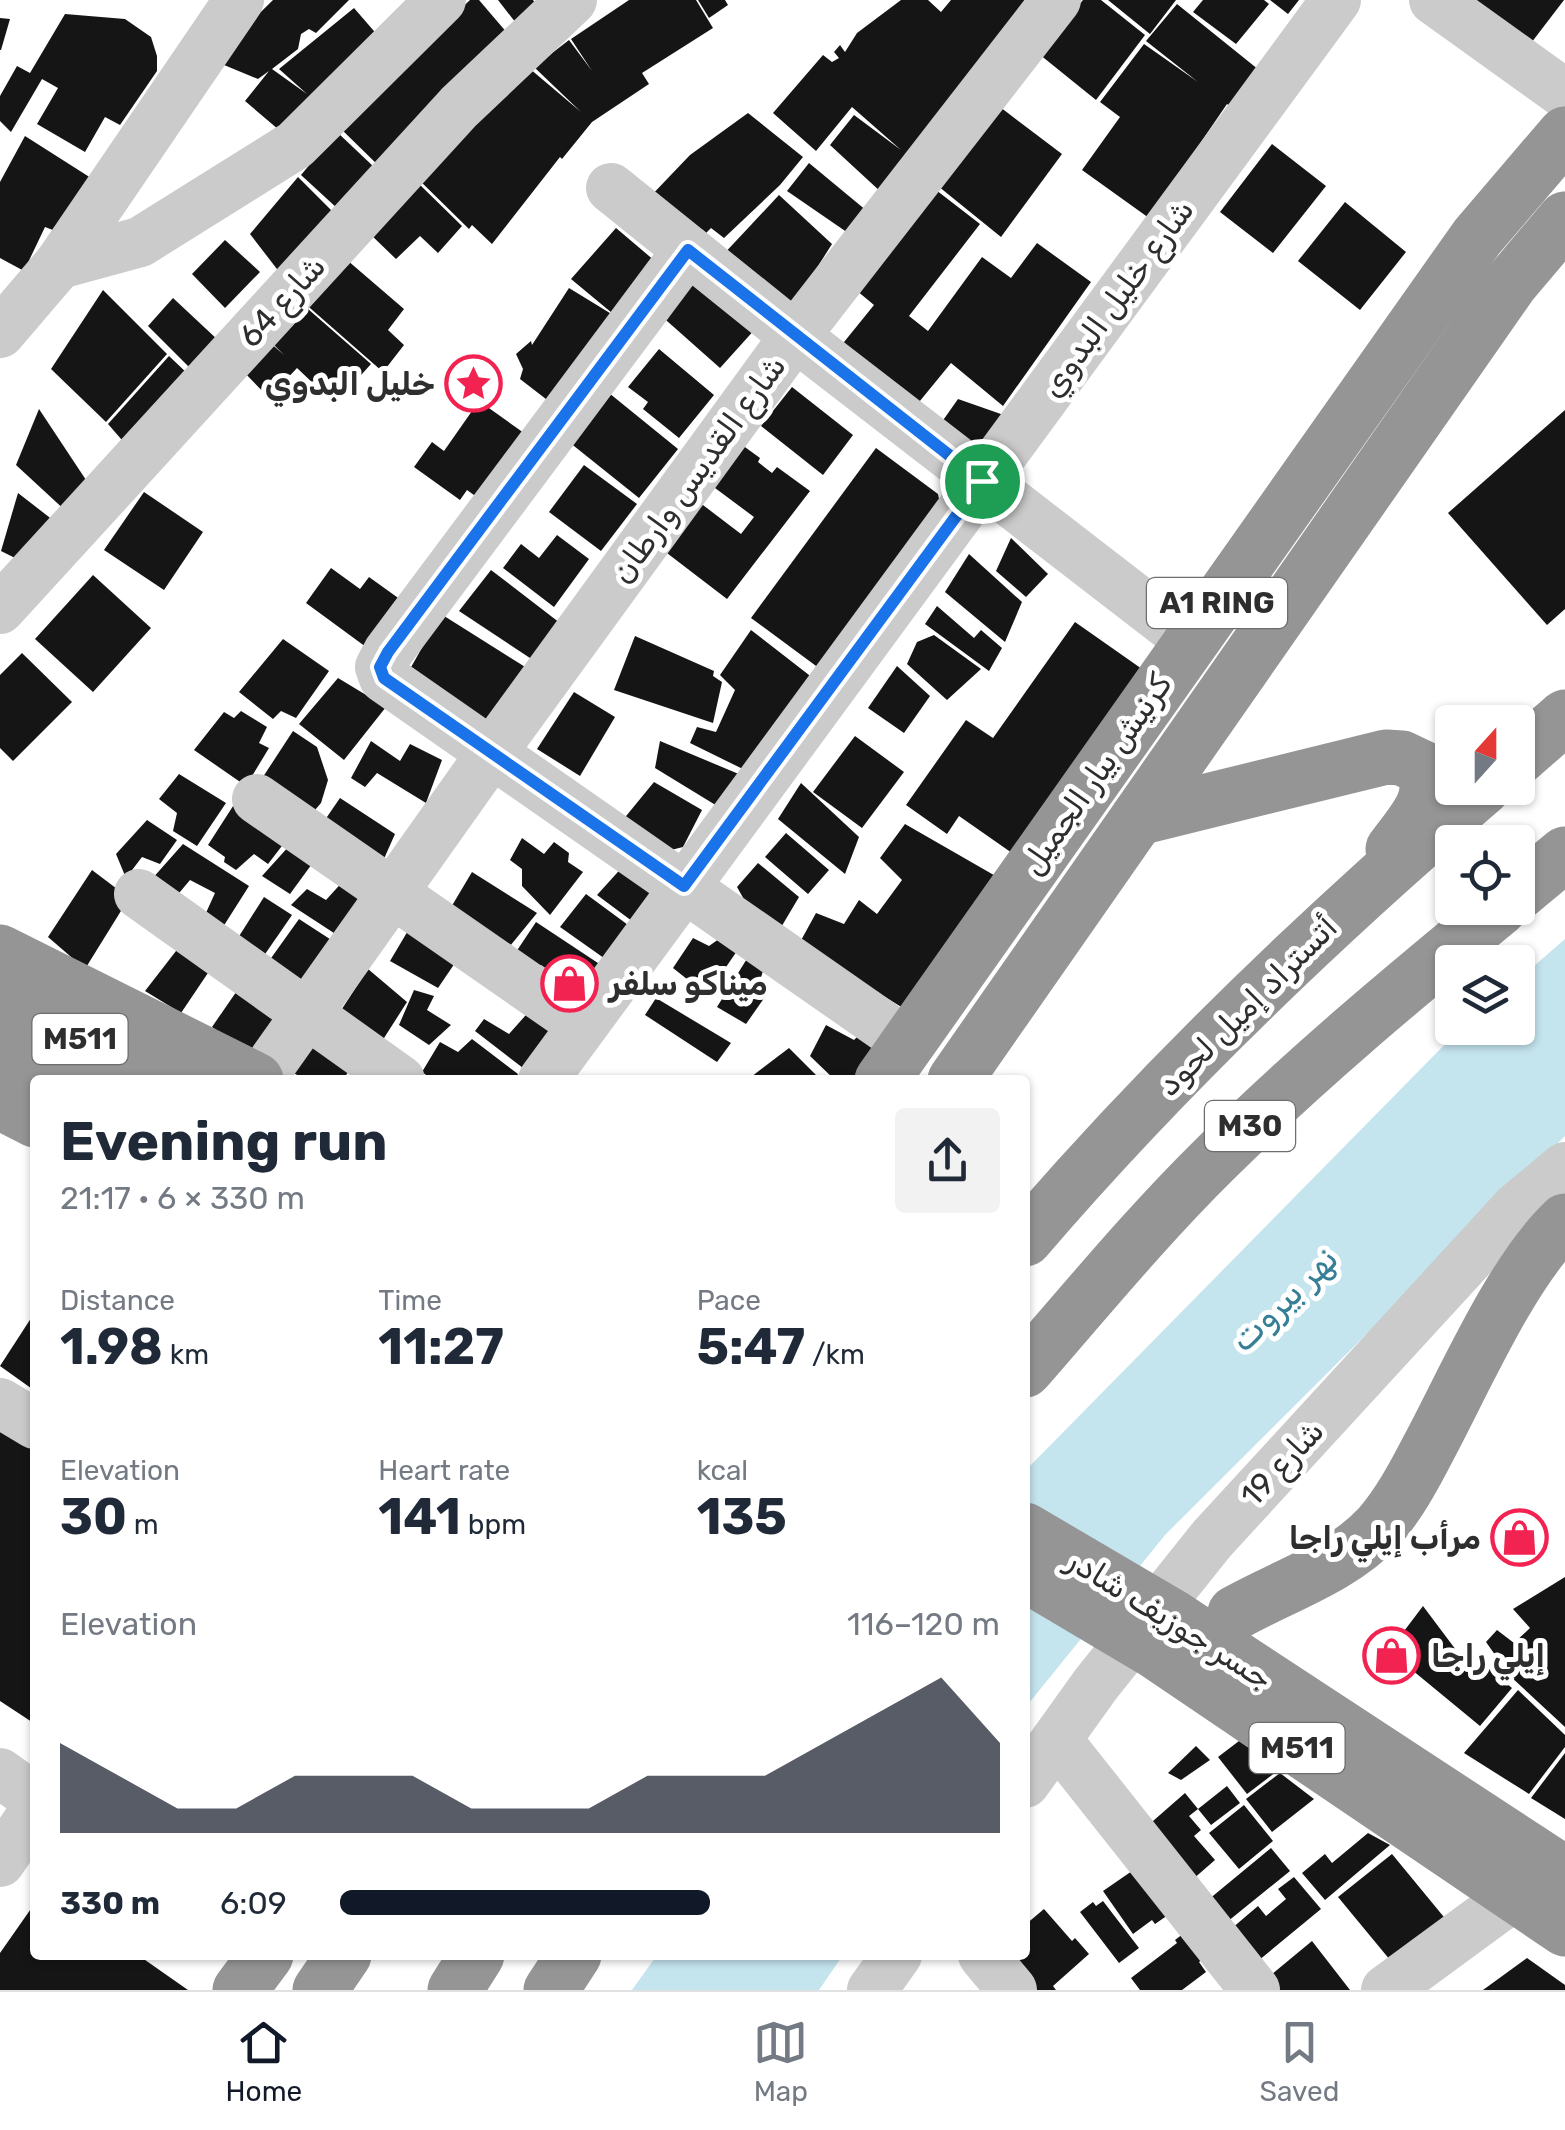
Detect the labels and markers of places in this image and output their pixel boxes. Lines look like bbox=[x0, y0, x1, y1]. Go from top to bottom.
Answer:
place icon: خليل البدوي bbox=[444, 354, 504, 414]
place label: خليل البدوي bbox=[265, 365, 435, 407]
pin bbox=[940, 439, 1025, 524]
shop icon: ميناكو سلفر bbox=[540, 954, 600, 1014]
place label: ميناكو سلفر bbox=[607, 965, 768, 1003]
shop icon: مرأب إيلي راجا bbox=[1490, 1508, 1550, 1568]
place label: مرأب إيلي راجا bbox=[1289, 1519, 1481, 1563]
shop icon: إيلي راجا bbox=[1362, 1626, 1422, 1686]
place label: إيلي راجا bbox=[1431, 1637, 1545, 1681]

